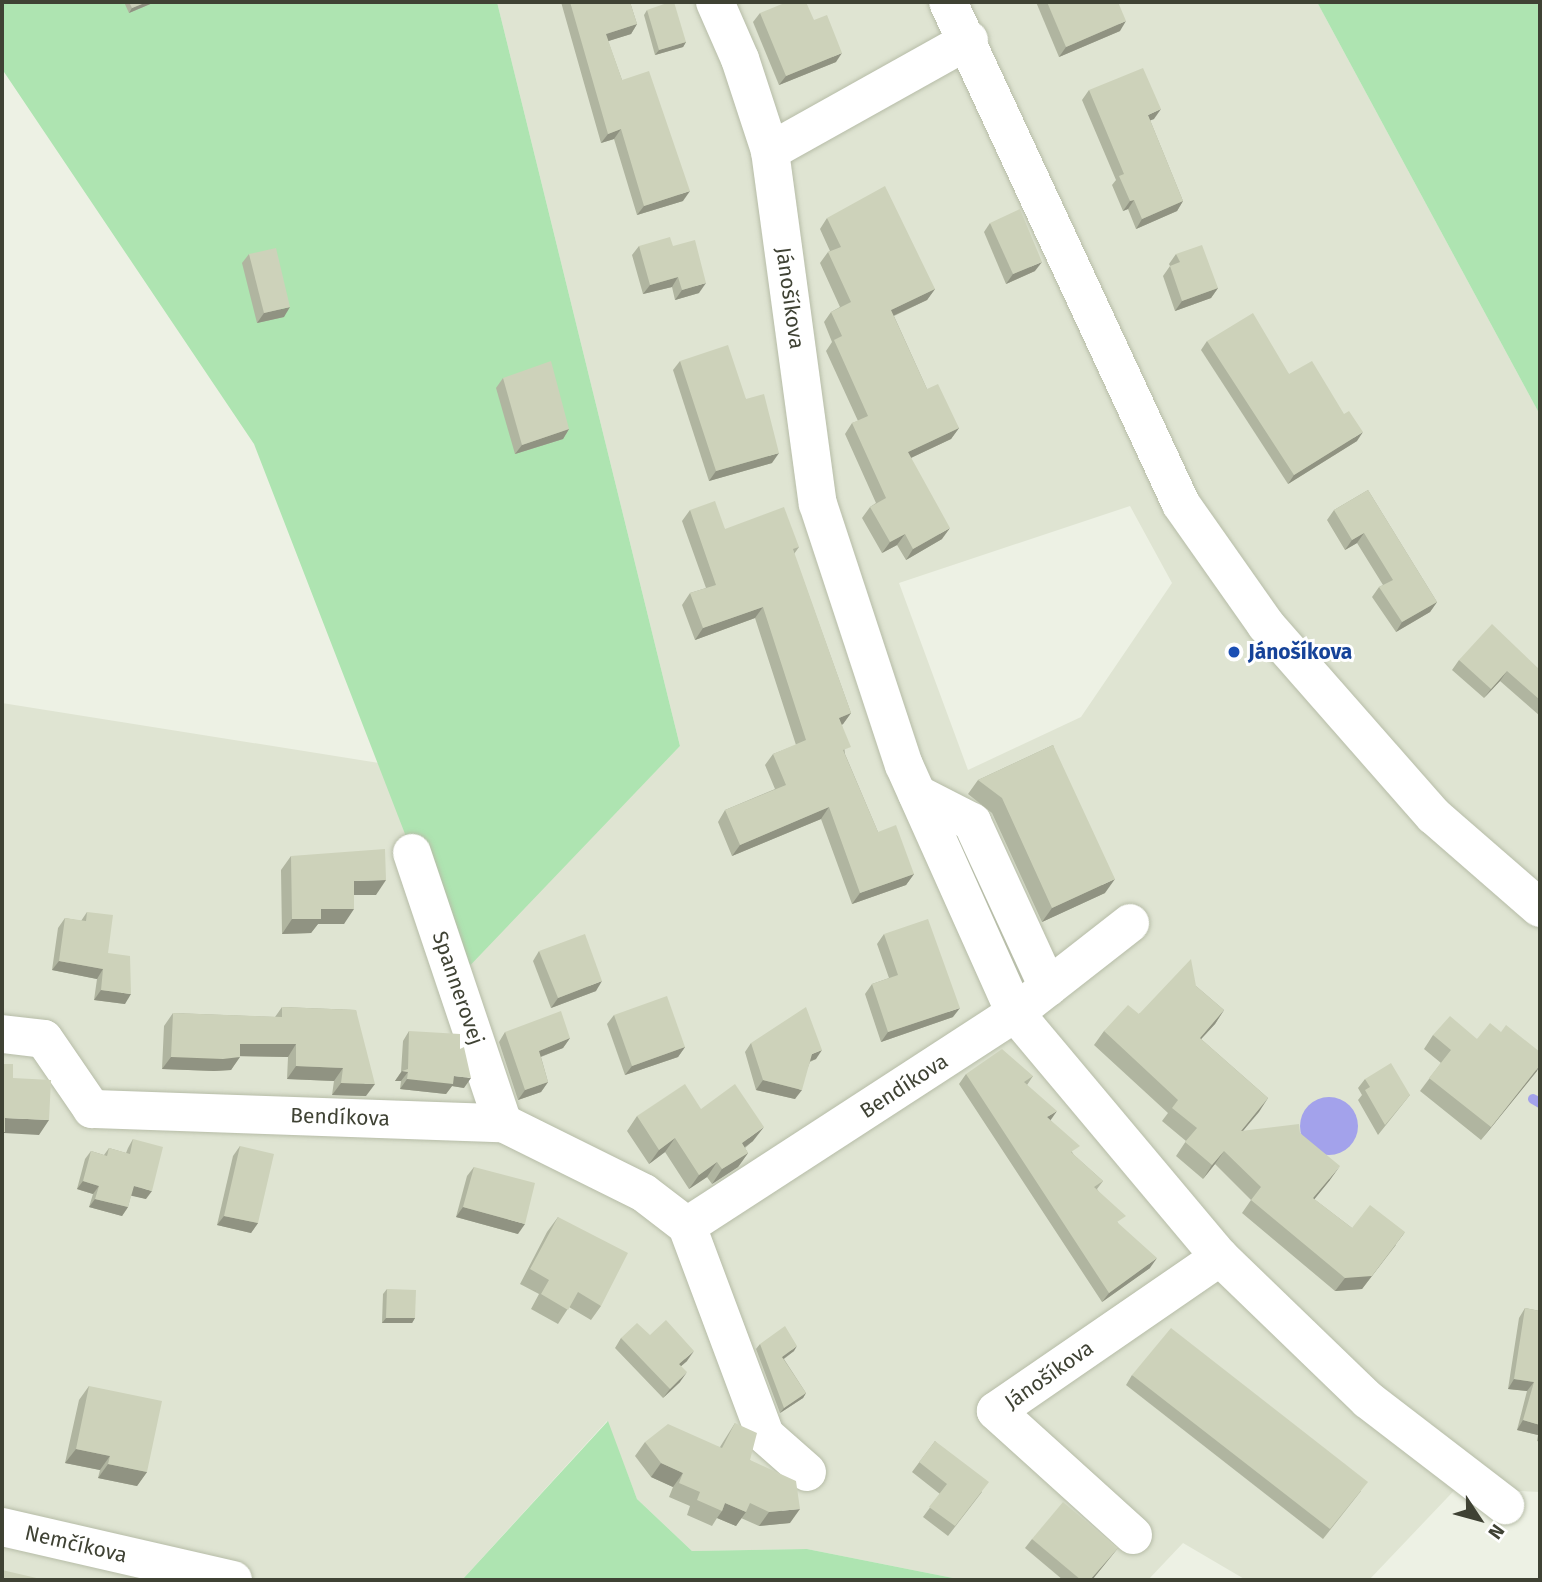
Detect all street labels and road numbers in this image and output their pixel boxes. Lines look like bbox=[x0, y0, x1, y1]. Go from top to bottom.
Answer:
street label: Jánošíkova bbox=[770, 245, 810, 351]
street label: Spannerovej bbox=[427, 928, 489, 1048]
street label: Bendíkova bbox=[855, 1048, 953, 1124]
street label: Bendíkova bbox=[290, 1103, 390, 1131]
street label: Jánošíkova bbox=[1000, 1335, 1098, 1415]
street label: Nemčíkova bbox=[22, 1520, 130, 1568]

